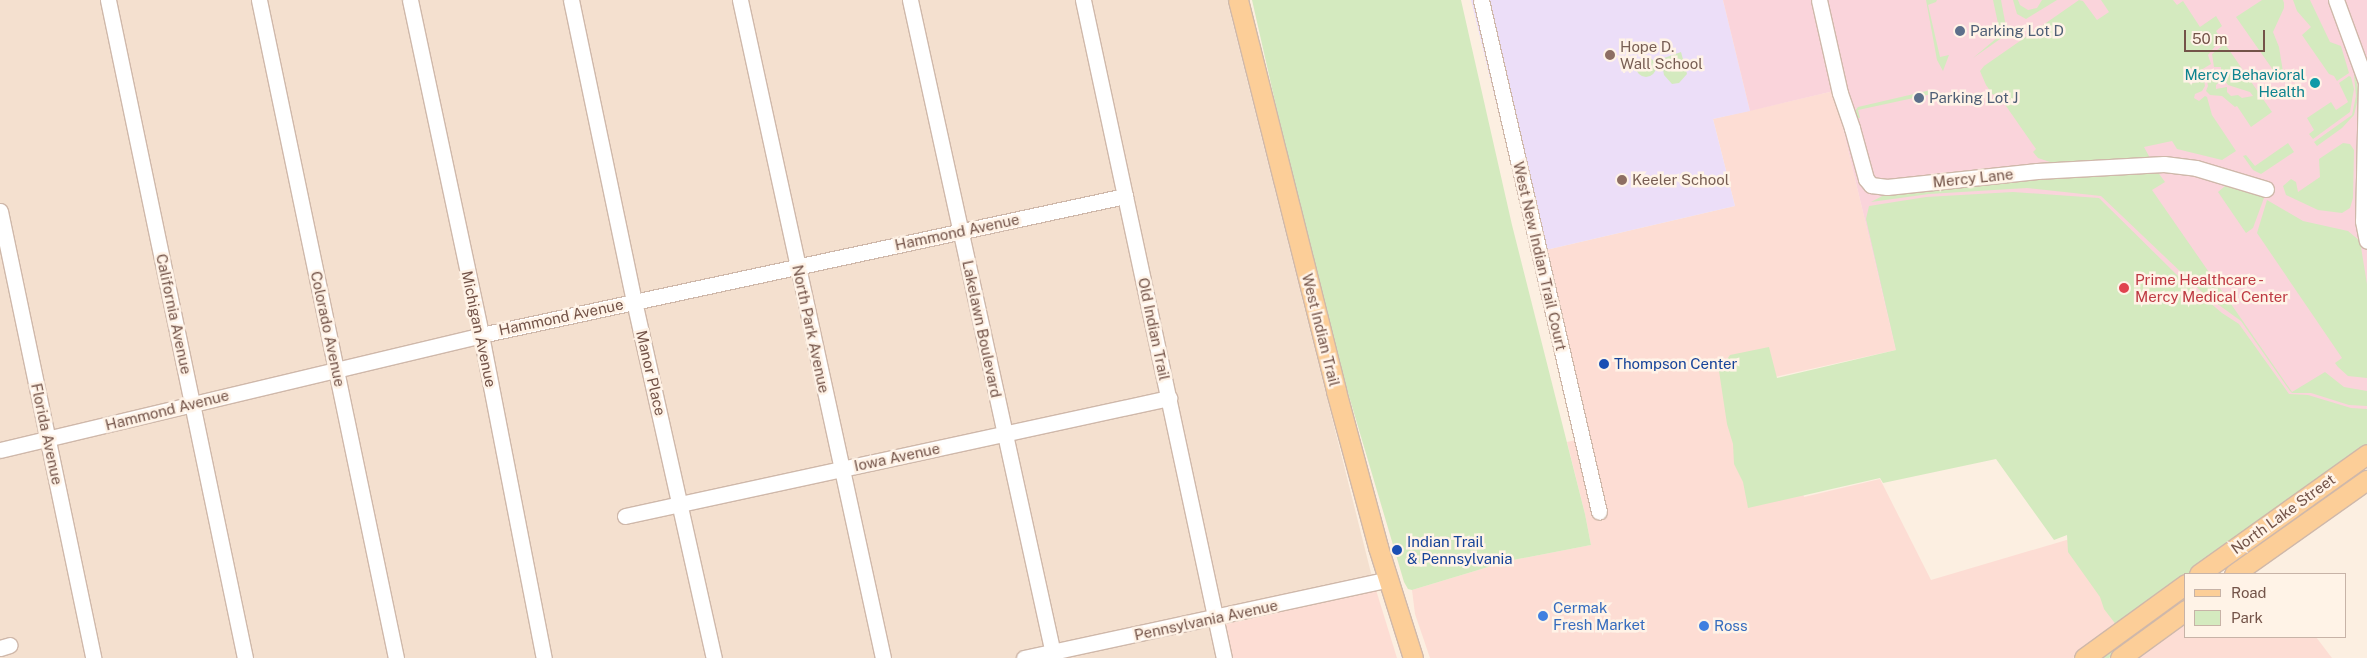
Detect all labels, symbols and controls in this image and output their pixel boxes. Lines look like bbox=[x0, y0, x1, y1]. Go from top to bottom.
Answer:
scale bar bbox=[2187, 20, 2268, 52]
place label: Parking Lot D bbox=[1970, 22, 2064, 40]
marker: Parking Lot D bbox=[1954, 25, 1966, 37]
text: 50 m bbox=[2192, 30, 2227, 47]
place label: Hope D. Wall School bbox=[1620, 37, 1703, 72]
marker: Hope D. Wall School bbox=[1604, 49, 1616, 61]
place label: Mercy Behavioral Health bbox=[2184, 65, 2305, 100]
marker: Mercy Behavioral Health bbox=[2309, 77, 2321, 89]
place label: Parking Lot J bbox=[1929, 89, 2018, 107]
marker: Parking Lot J bbox=[1913, 92, 1925, 104]
street label: West New Indian Trail Court bbox=[1509, 160, 1571, 352]
street label: Mercy Lane bbox=[1932, 165, 2014, 191]
place label: Keeler School bbox=[1632, 171, 1729, 189]
marker: Keeler School bbox=[1616, 174, 1628, 186]
street label: Hammond Avenue bbox=[893, 210, 1021, 254]
street label: California Avenue bbox=[152, 252, 196, 376]
street label: Lakelawn Boulevard bbox=[959, 259, 1005, 399]
street label: North Park Avenue bbox=[789, 263, 833, 395]
street label: Colorado Avenue bbox=[307, 269, 349, 389]
street label: Michigan Avenue bbox=[458, 269, 500, 389]
place label: Prime Healthcare - Mercy Medical Center bbox=[2135, 270, 2288, 305]
street label: West Indian Trail bbox=[1298, 272, 1344, 388]
street label: Old Indian Trail bbox=[1134, 276, 1174, 382]
marker: Prime Healthcare - Mercy Medical Center bbox=[2117, 281, 2131, 295]
street label: Hammond Avenue bbox=[497, 295, 625, 339]
street label: Manor Place bbox=[632, 329, 670, 417]
place label: Thompson Center bbox=[1614, 355, 1737, 373]
marker: Thompson Center bbox=[1598, 358, 1610, 370]
street label: Florida Avenue bbox=[27, 381, 67, 487]
street label: Hammond Avenue bbox=[103, 386, 231, 434]
street label: Iowa Avenue bbox=[852, 439, 942, 475]
street label: North Lake Street bbox=[2227, 470, 2339, 558]
place label: Indian Trail & Pennsylvania bbox=[1407, 532, 1513, 567]
marker: Indian Trail & Pennsylvania bbox=[1391, 544, 1403, 556]
legend bbox=[2184, 573, 2347, 638]
text: Road bbox=[2231, 584, 2267, 601]
street label: Pennsylvania Avenue bbox=[1132, 596, 1280, 644]
place label: Cermak Fresh Market bbox=[1553, 598, 1645, 633]
text: Park bbox=[2231, 609, 2263, 626]
marker: Cermak Fresh Market bbox=[1537, 610, 1549, 622]
place label: Ross bbox=[1714, 617, 1747, 635]
marker: Ross bbox=[1698, 620, 1710, 632]

